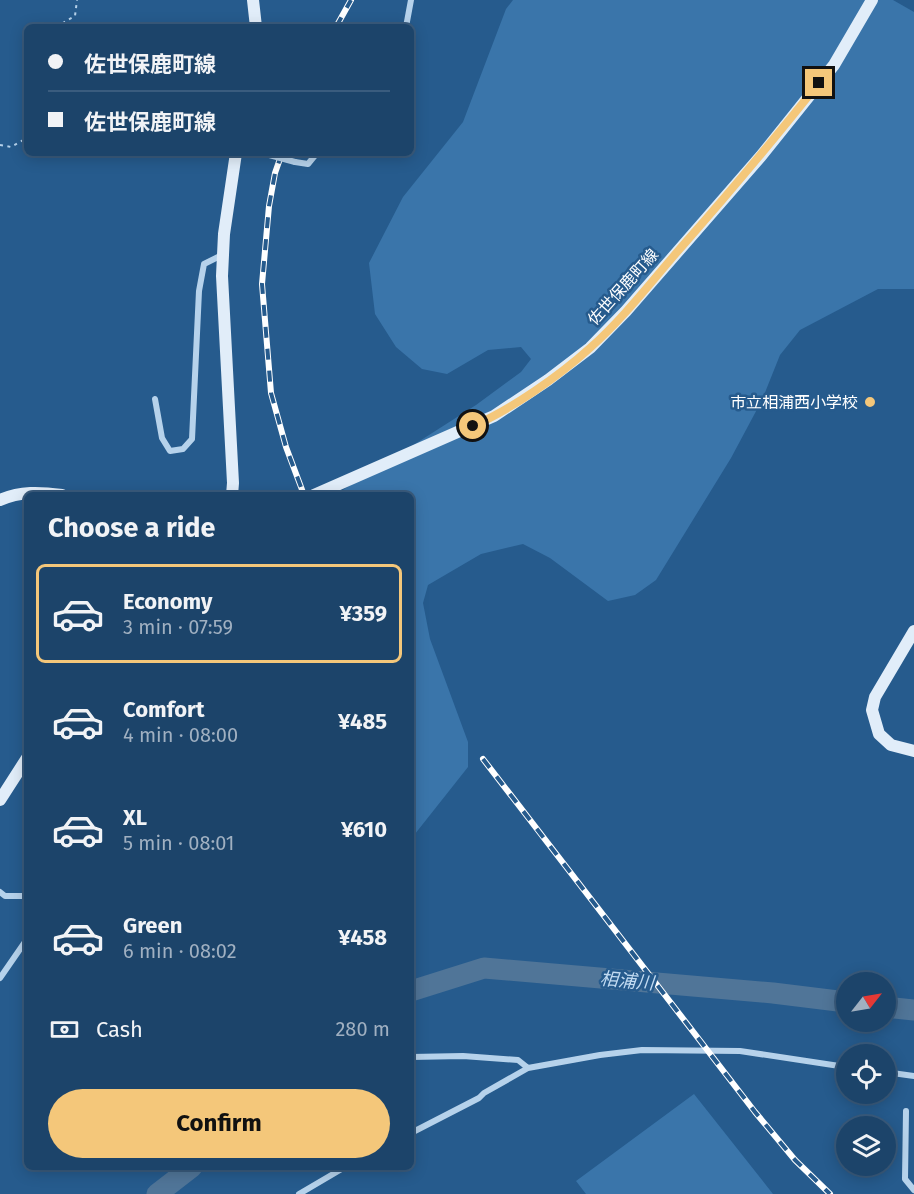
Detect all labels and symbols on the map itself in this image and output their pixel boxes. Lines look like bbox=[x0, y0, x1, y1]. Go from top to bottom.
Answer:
route end bbox=[805, 69, 832, 96]
street label: 佐世保鹿町線 bbox=[584, 245, 662, 329]
place label: 市立相浦西小学校 bbox=[730, 393, 858, 412]
marker: 市立相浦西小学校 bbox=[863, 395, 877, 409]
route start bbox=[459, 412, 486, 439]
water label: 相浦川 bbox=[599, 968, 657, 994]
north arrow bbox=[836, 972, 896, 1032]

